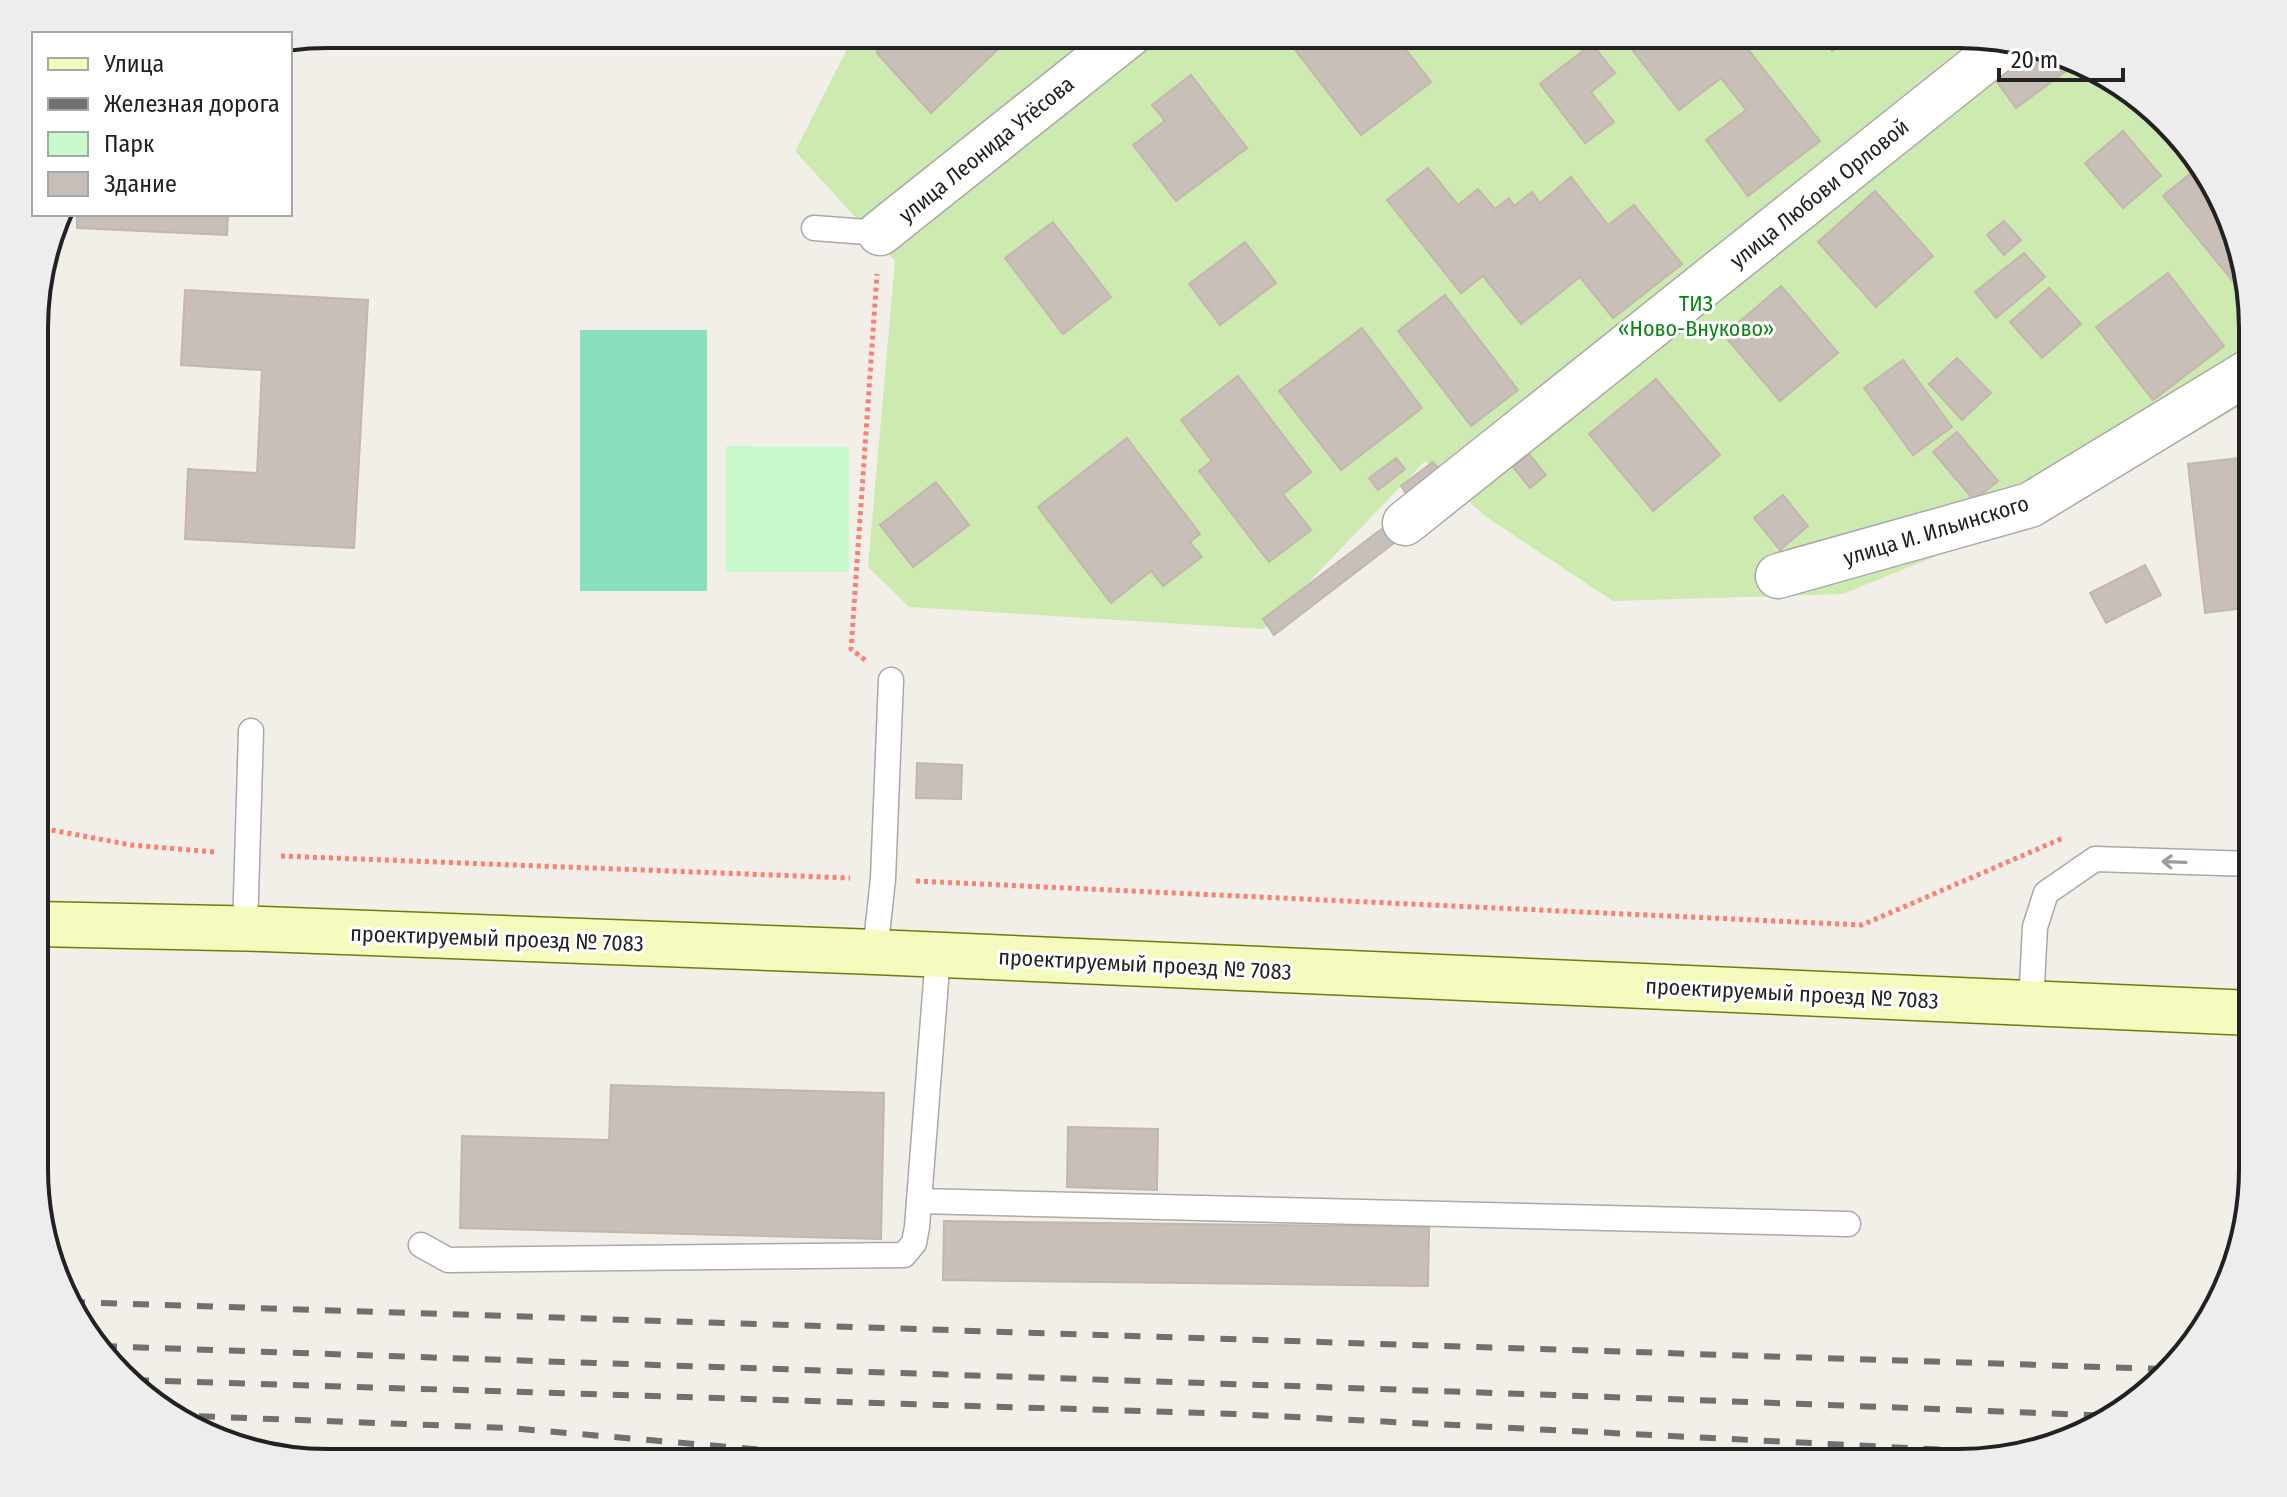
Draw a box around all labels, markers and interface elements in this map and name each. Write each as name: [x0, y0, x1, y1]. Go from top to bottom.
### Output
legend: [32, 32, 292, 216]
scale bar: [1999, 32, 2123, 82]
text: 20 m: [2011, 46, 2058, 74]
text: Улица: [103, 50, 164, 78]
street label: улица Леонида Утёсова: [893, 70, 1079, 228]
text: Железная дорога: [104, 90, 280, 118]
street label: улица Любови Орловой: [1724, 113, 1914, 274]
text: Парк: [104, 130, 155, 158]
text: Здание: [104, 170, 177, 198]
park label: ТИЗ «Ново-Внуково»: [1618, 290, 1774, 342]
street label: улица И. Ильинского: [1840, 489, 2032, 572]
one-way arrow: [2161, 854, 2188, 869]
street label: проектируемый проезд № 7083: [350, 920, 644, 957]
street label: проектируемый проезд № 7083: [998, 943, 1292, 986]
street label: проектируемый проезд № 7083: [1645, 972, 1939, 1015]

